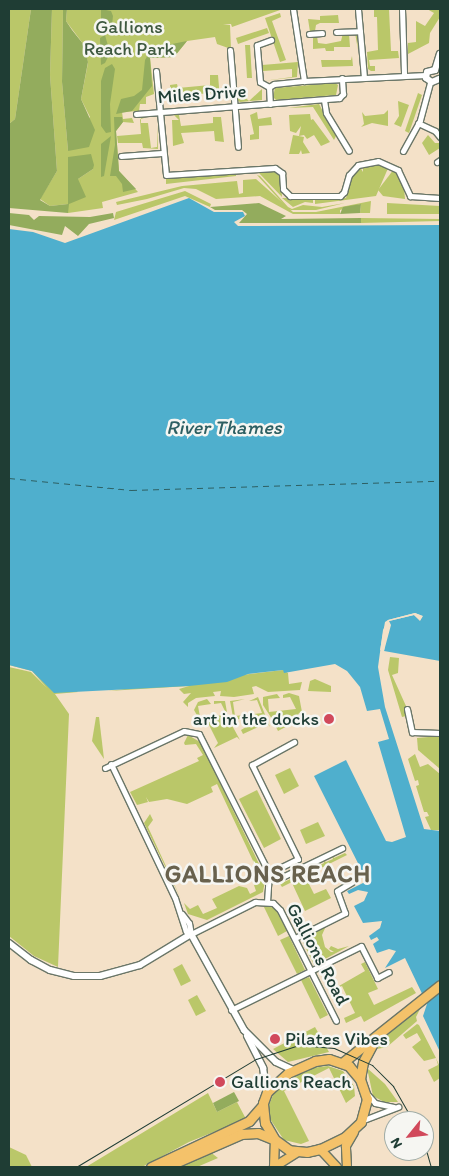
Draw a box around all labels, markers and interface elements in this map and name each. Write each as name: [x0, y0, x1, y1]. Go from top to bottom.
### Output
park label: Gallions Reach Park: [84, 16, 174, 60]
street label: Miles Drive: [156, 79, 248, 109]
water label: River Thames: [167, 415, 281, 439]
place label: art in the docks: [193, 708, 319, 730]
marker: art in the docks: [323, 713, 335, 725]
district label: GALLIONS REACH: [164, 860, 372, 888]
street label: Gallions Road: [281, 899, 355, 1009]
place label: Pilates Vibes: [285, 1028, 388, 1050]
marker: Pilates Vibes: [269, 1033, 281, 1045]
place label: Gallions Reach: [231, 1071, 351, 1093]
marker: Gallions Reach: [213, 1075, 227, 1089]
north arrow: [384, 1111, 434, 1161]
text: N: [387, 1135, 406, 1151]

